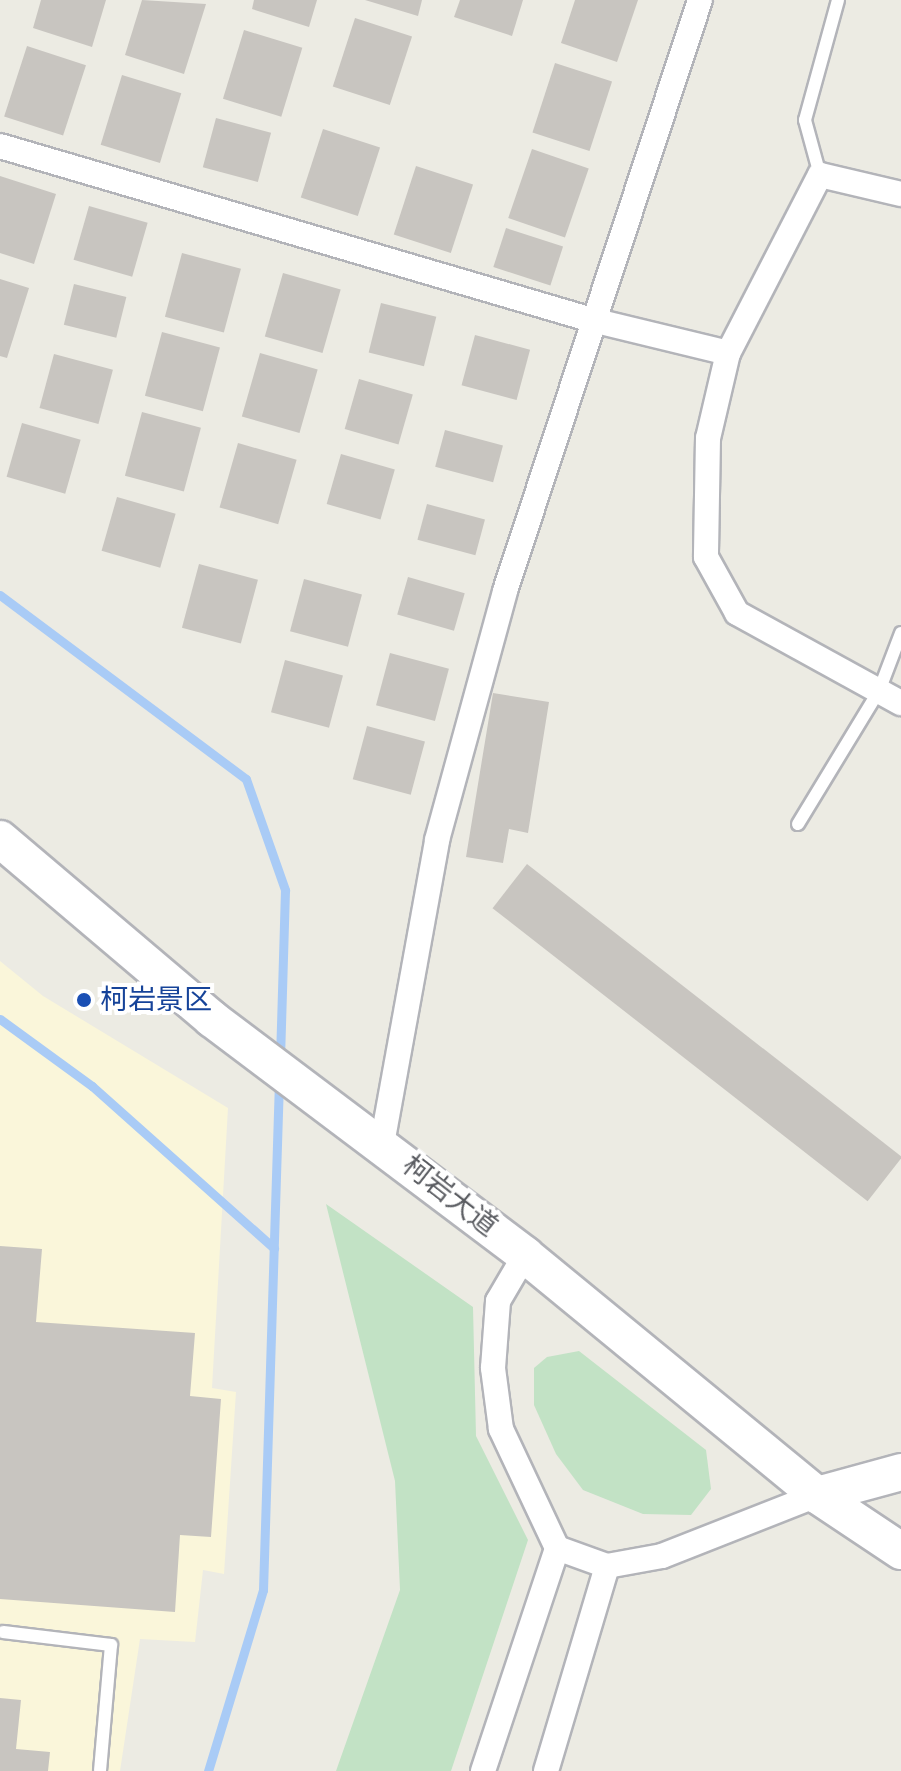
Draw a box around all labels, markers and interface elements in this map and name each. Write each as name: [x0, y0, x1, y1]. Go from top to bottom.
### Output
place label: 柯岩景区: [100, 983, 212, 1017]
marker: 柯岩景区: [75, 991, 93, 1009]
street label: 柯岩大道: [396, 1148, 504, 1244]

